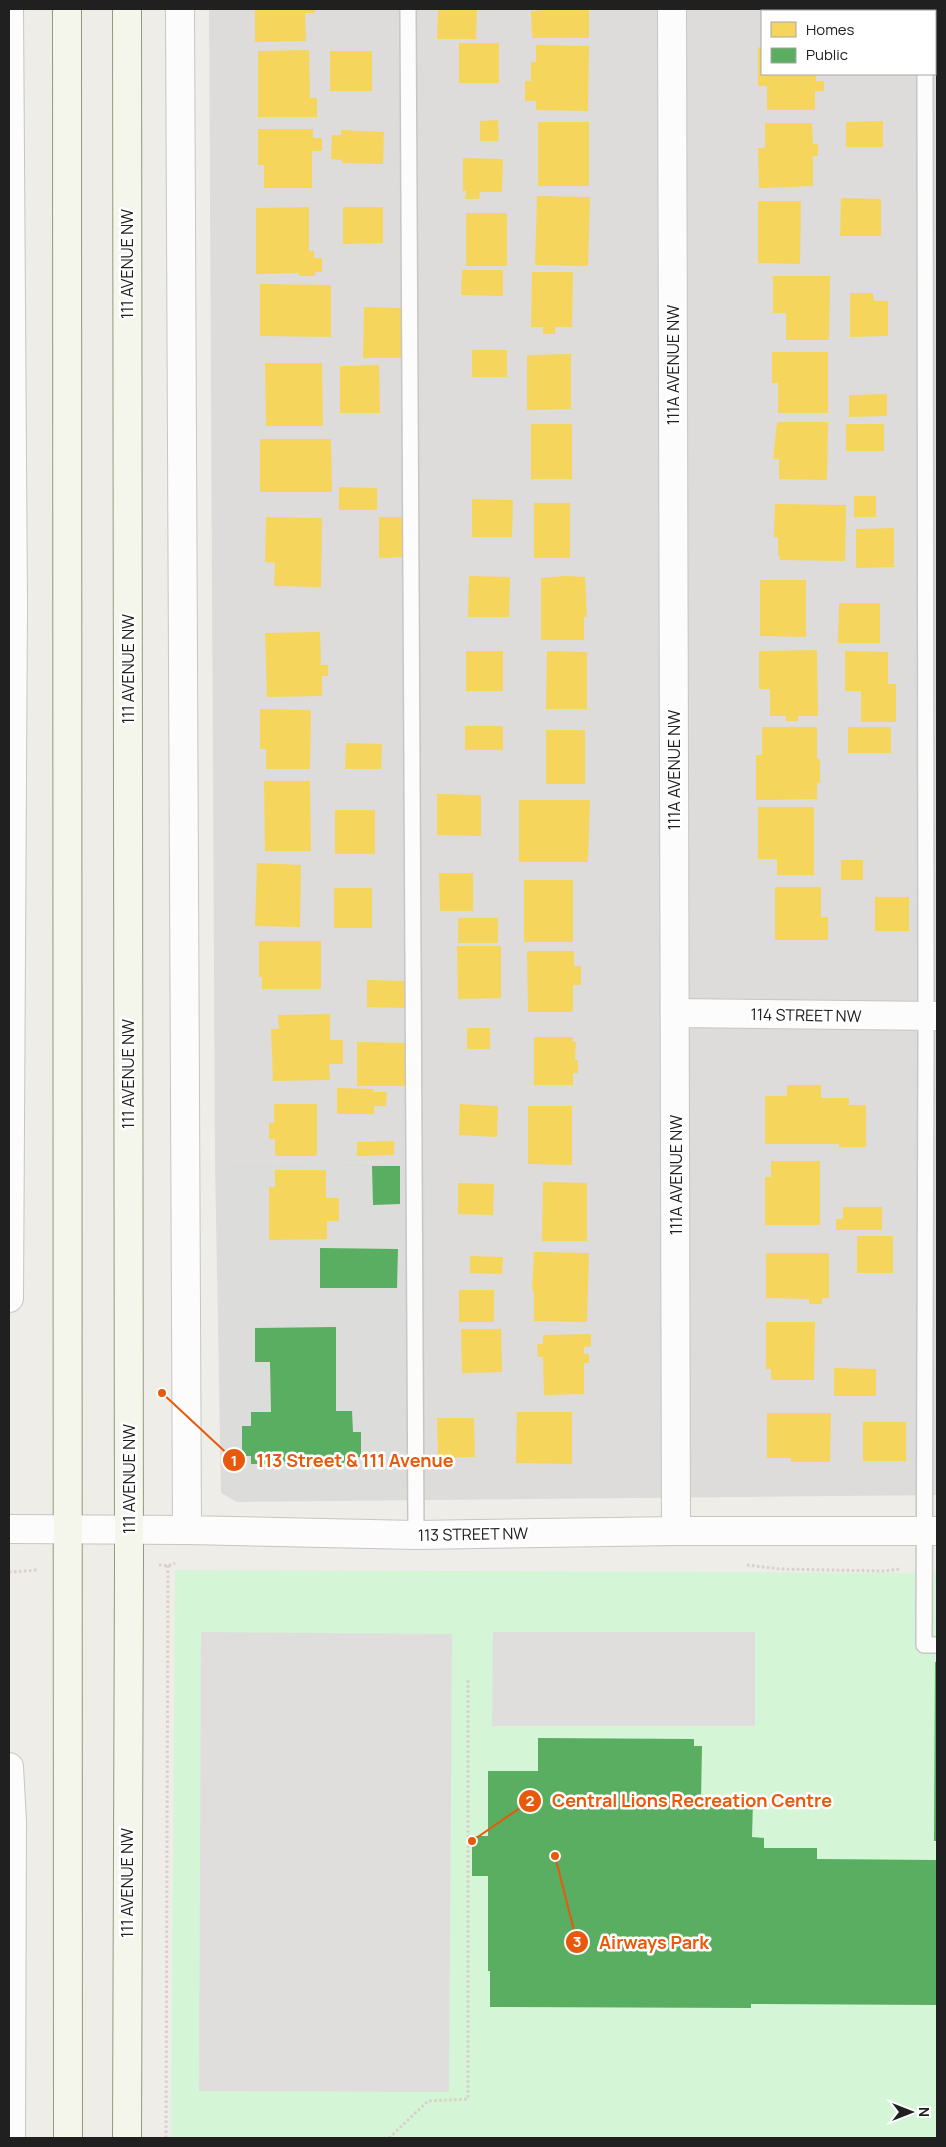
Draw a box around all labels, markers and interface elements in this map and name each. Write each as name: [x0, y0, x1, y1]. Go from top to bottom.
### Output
legend: [761, 10, 936, 75]
text: Homes: [806, 19, 855, 40]
text: Public: [806, 44, 848, 65]
street label: 111 AVENUE NW: [116, 209, 138, 319]
street label: 111A AVENUE NW: [662, 305, 684, 425]
street label: 111 AVENUE NW: [117, 614, 139, 724]
street label: 111A AVENUE NW: [663, 710, 685, 830]
street label: 114 STREET NW: [750, 1003, 862, 1027]
street label: 111 AVENUE NW: [117, 1019, 139, 1129]
street label: 111A AVENUE NW: [665, 1115, 687, 1235]
street label: 111 AVENUE NW: [118, 1424, 140, 1534]
callout: 113 Street & 111 Avenue: [221, 1444, 464, 1477]
text: 113 Street & 111 Avenue: [256, 1448, 454, 1472]
text: 1: [231, 1450, 237, 1471]
street label: 113 STREET NW: [418, 1522, 528, 1546]
callout: Central Lions Recreation Centre: [517, 1784, 842, 1817]
text: Central Lions Recreation Centre: [552, 1788, 832, 1812]
text: 2: [526, 1790, 535, 1811]
street label: 111 AVENUE NW: [116, 1828, 138, 1938]
callout: Airways Park: [564, 1926, 719, 1959]
text: Airways Park: [599, 1930, 710, 1954]
text: 3: [573, 1931, 581, 1952]
north arrow: [886, 2087, 936, 2137]
text: N: [915, 2107, 934, 2117]

